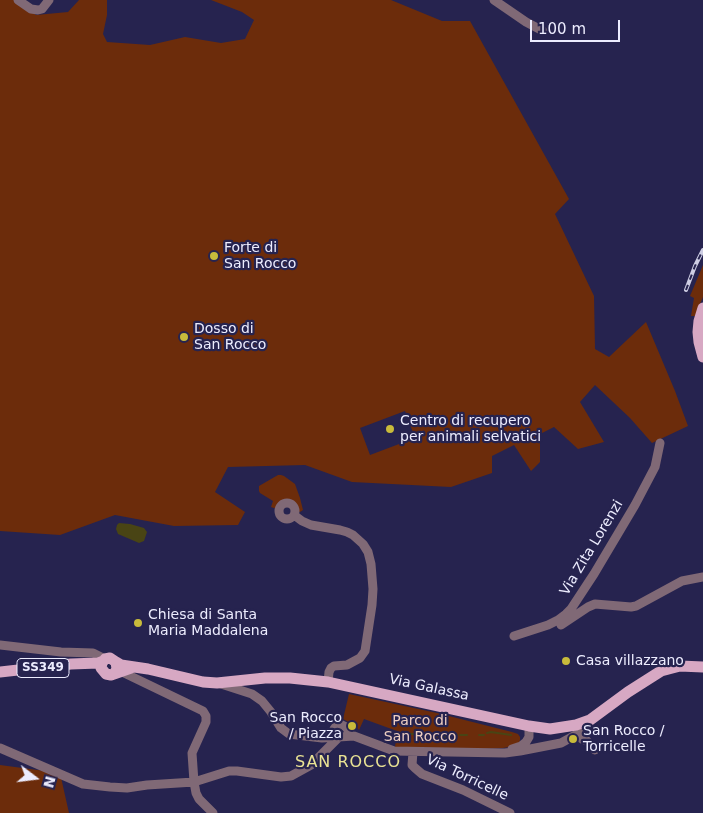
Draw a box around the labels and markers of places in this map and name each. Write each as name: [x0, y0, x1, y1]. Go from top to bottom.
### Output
place label: Forte di San Rocco: [224, 240, 296, 272]
marker: Forte di San Rocco: [208, 250, 220, 262]
place label: Dosso di San Rocco: [194, 321, 266, 354]
marker: Dosso di San Rocco: [178, 331, 190, 343]
place label: Centro di recupero per animali selvatici: [400, 413, 541, 446]
marker: Centro di recupero per animali selvatici: [384, 423, 396, 435]
place label: Chiesa di Santa Maria Maddalena: [148, 607, 268, 640]
marker: Chiesa di Santa Maria Maddalena: [132, 617, 144, 629]
place label: Casa villazzano: [576, 653, 684, 669]
marker: Casa villazzano: [560, 655, 572, 667]
place label: San Rocco / Piazza: [270, 710, 342, 742]
marker: San Rocco / Piazza: [346, 720, 358, 732]
place label: San Rocco / Torricelle: [583, 723, 665, 756]
marker: San Rocco / Torricelle: [567, 733, 579, 745]

